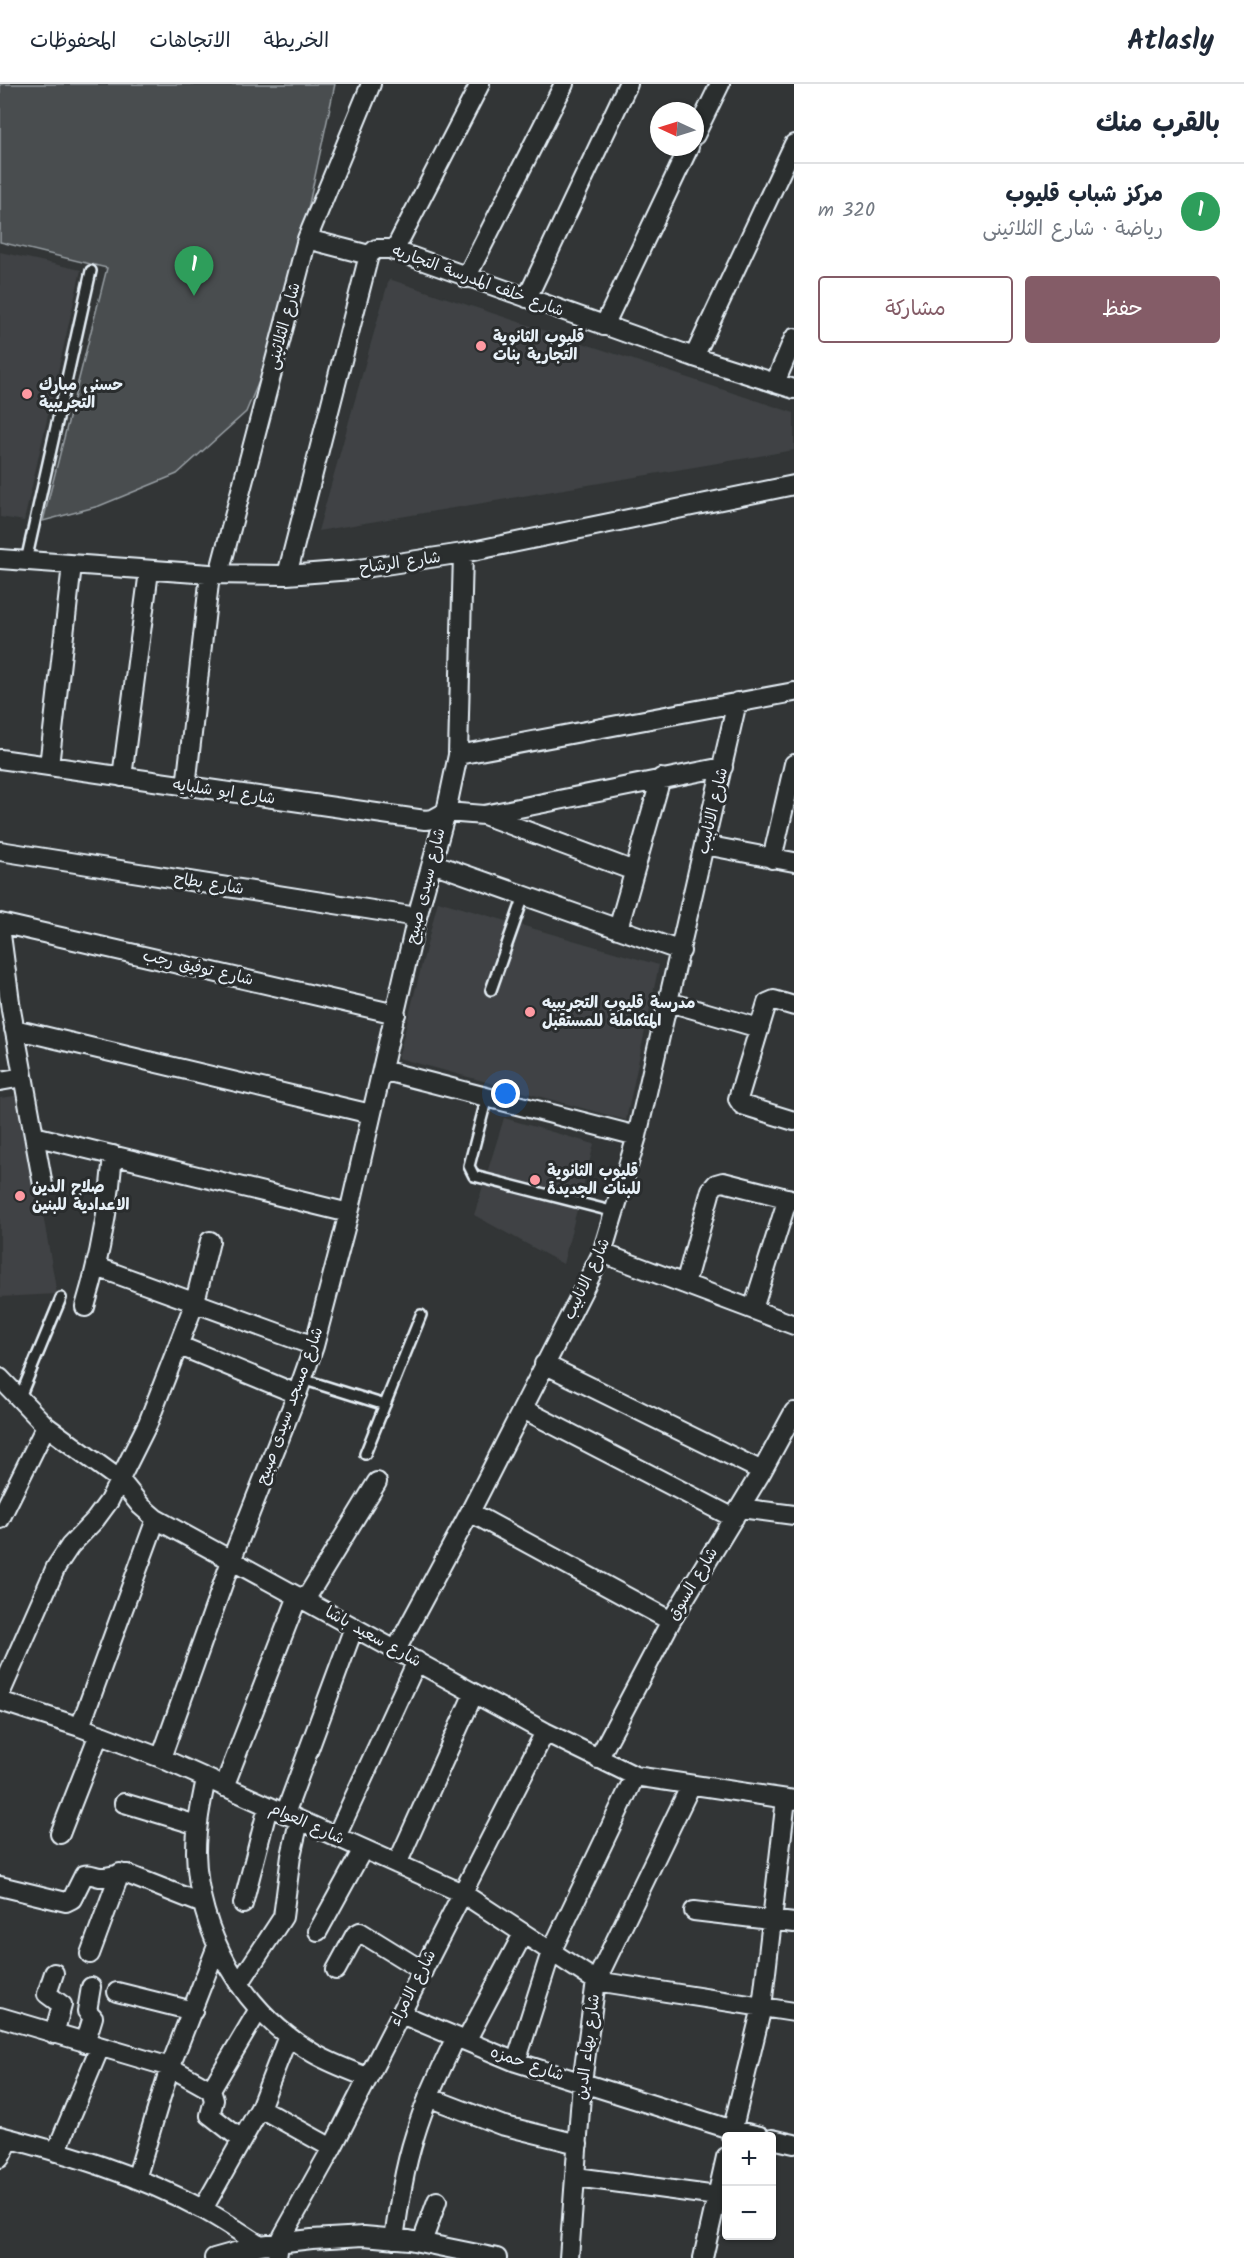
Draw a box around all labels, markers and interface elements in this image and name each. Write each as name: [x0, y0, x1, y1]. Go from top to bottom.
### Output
text: Atlasly: [1127, 19, 1214, 64]
text: المحفوظات: [30, 25, 116, 58]
text: الاتجاهات: [149, 25, 231, 58]
text: الخريطة: [264, 25, 329, 58]
north arrow: [650, 102, 704, 156]
text: بالقرب منك: [1096, 103, 1220, 145]
text: مركز شباب قليوب: [1005, 178, 1163, 213]
text: 320 m: [818, 195, 875, 227]
text: 1: [1197, 195, 1204, 227]
text: رياضة · شارع الثلاثينى: [982, 214, 1163, 246]
street label: شارع خلف المدرسة التجاريه: [389, 238, 567, 324]
pin: 1: [174, 246, 214, 296]
button: مشاركة: [818, 276, 1013, 343]
button: حفظ: [1025, 276, 1220, 343]
street label: شارع الثلاثينى: [260, 280, 308, 372]
place label: قليوب الثانوية التجارية بنات: [493, 325, 584, 368]
marker: قليوب الثانوية التجارية بنات: [474, 339, 488, 353]
place label: حسني مبارك التجريبية: [39, 373, 123, 416]
marker: حسني مبارك التجريبية: [20, 387, 34, 401]
street label: شارع الرشاح: [358, 545, 442, 581]
street label: شارع الانابيب: [691, 765, 735, 857]
street label: شارع ابو شلبايه: [171, 772, 277, 812]
street label: شارع سيدى صبيح: [400, 825, 452, 947]
street label: شارع بطاح: [172, 866, 246, 902]
street label: شارع توفيق رجب: [140, 943, 256, 993]
place label: مدرسة قليوب التجريبيه المتكاملة للمستقبل: [542, 991, 696, 1034]
marker: مدرسة قليوب التجريبيه المتكاملة للمستقبل: [523, 1005, 537, 1019]
your location: [491, 1079, 520, 1108]
place label: قليوب الثانوية للبنات الجديدة: [547, 1159, 641, 1202]
marker: قليوب الثانوية للبنات الجديدة: [528, 1173, 542, 1187]
place label: صلاح الدين الاعدادية للبنين: [32, 1175, 129, 1218]
marker: صلاح الدين الاعدادية للبنين: [13, 1189, 27, 1203]
street label: شارع الانابيب: [557, 1234, 617, 1324]
street label: شارع مسجد سيدى صبيح: [250, 1324, 330, 1488]
street label: شارع السوق: [661, 1543, 725, 1625]
street label: شارع سعيد باشا: [320, 1600, 426, 1674]
street label: شارع العوام: [265, 1796, 349, 1852]
street label: شارع الامراء: [383, 1945, 443, 2031]
street label: شارع بهاء الدين: [569, 1993, 607, 2101]
street label: شارع حمزه: [487, 2040, 567, 2088]
map controls: [722, 2132, 776, 2240]
button: +: [722, 2132, 776, 2186]
button: −: [722, 2186, 776, 2240]

